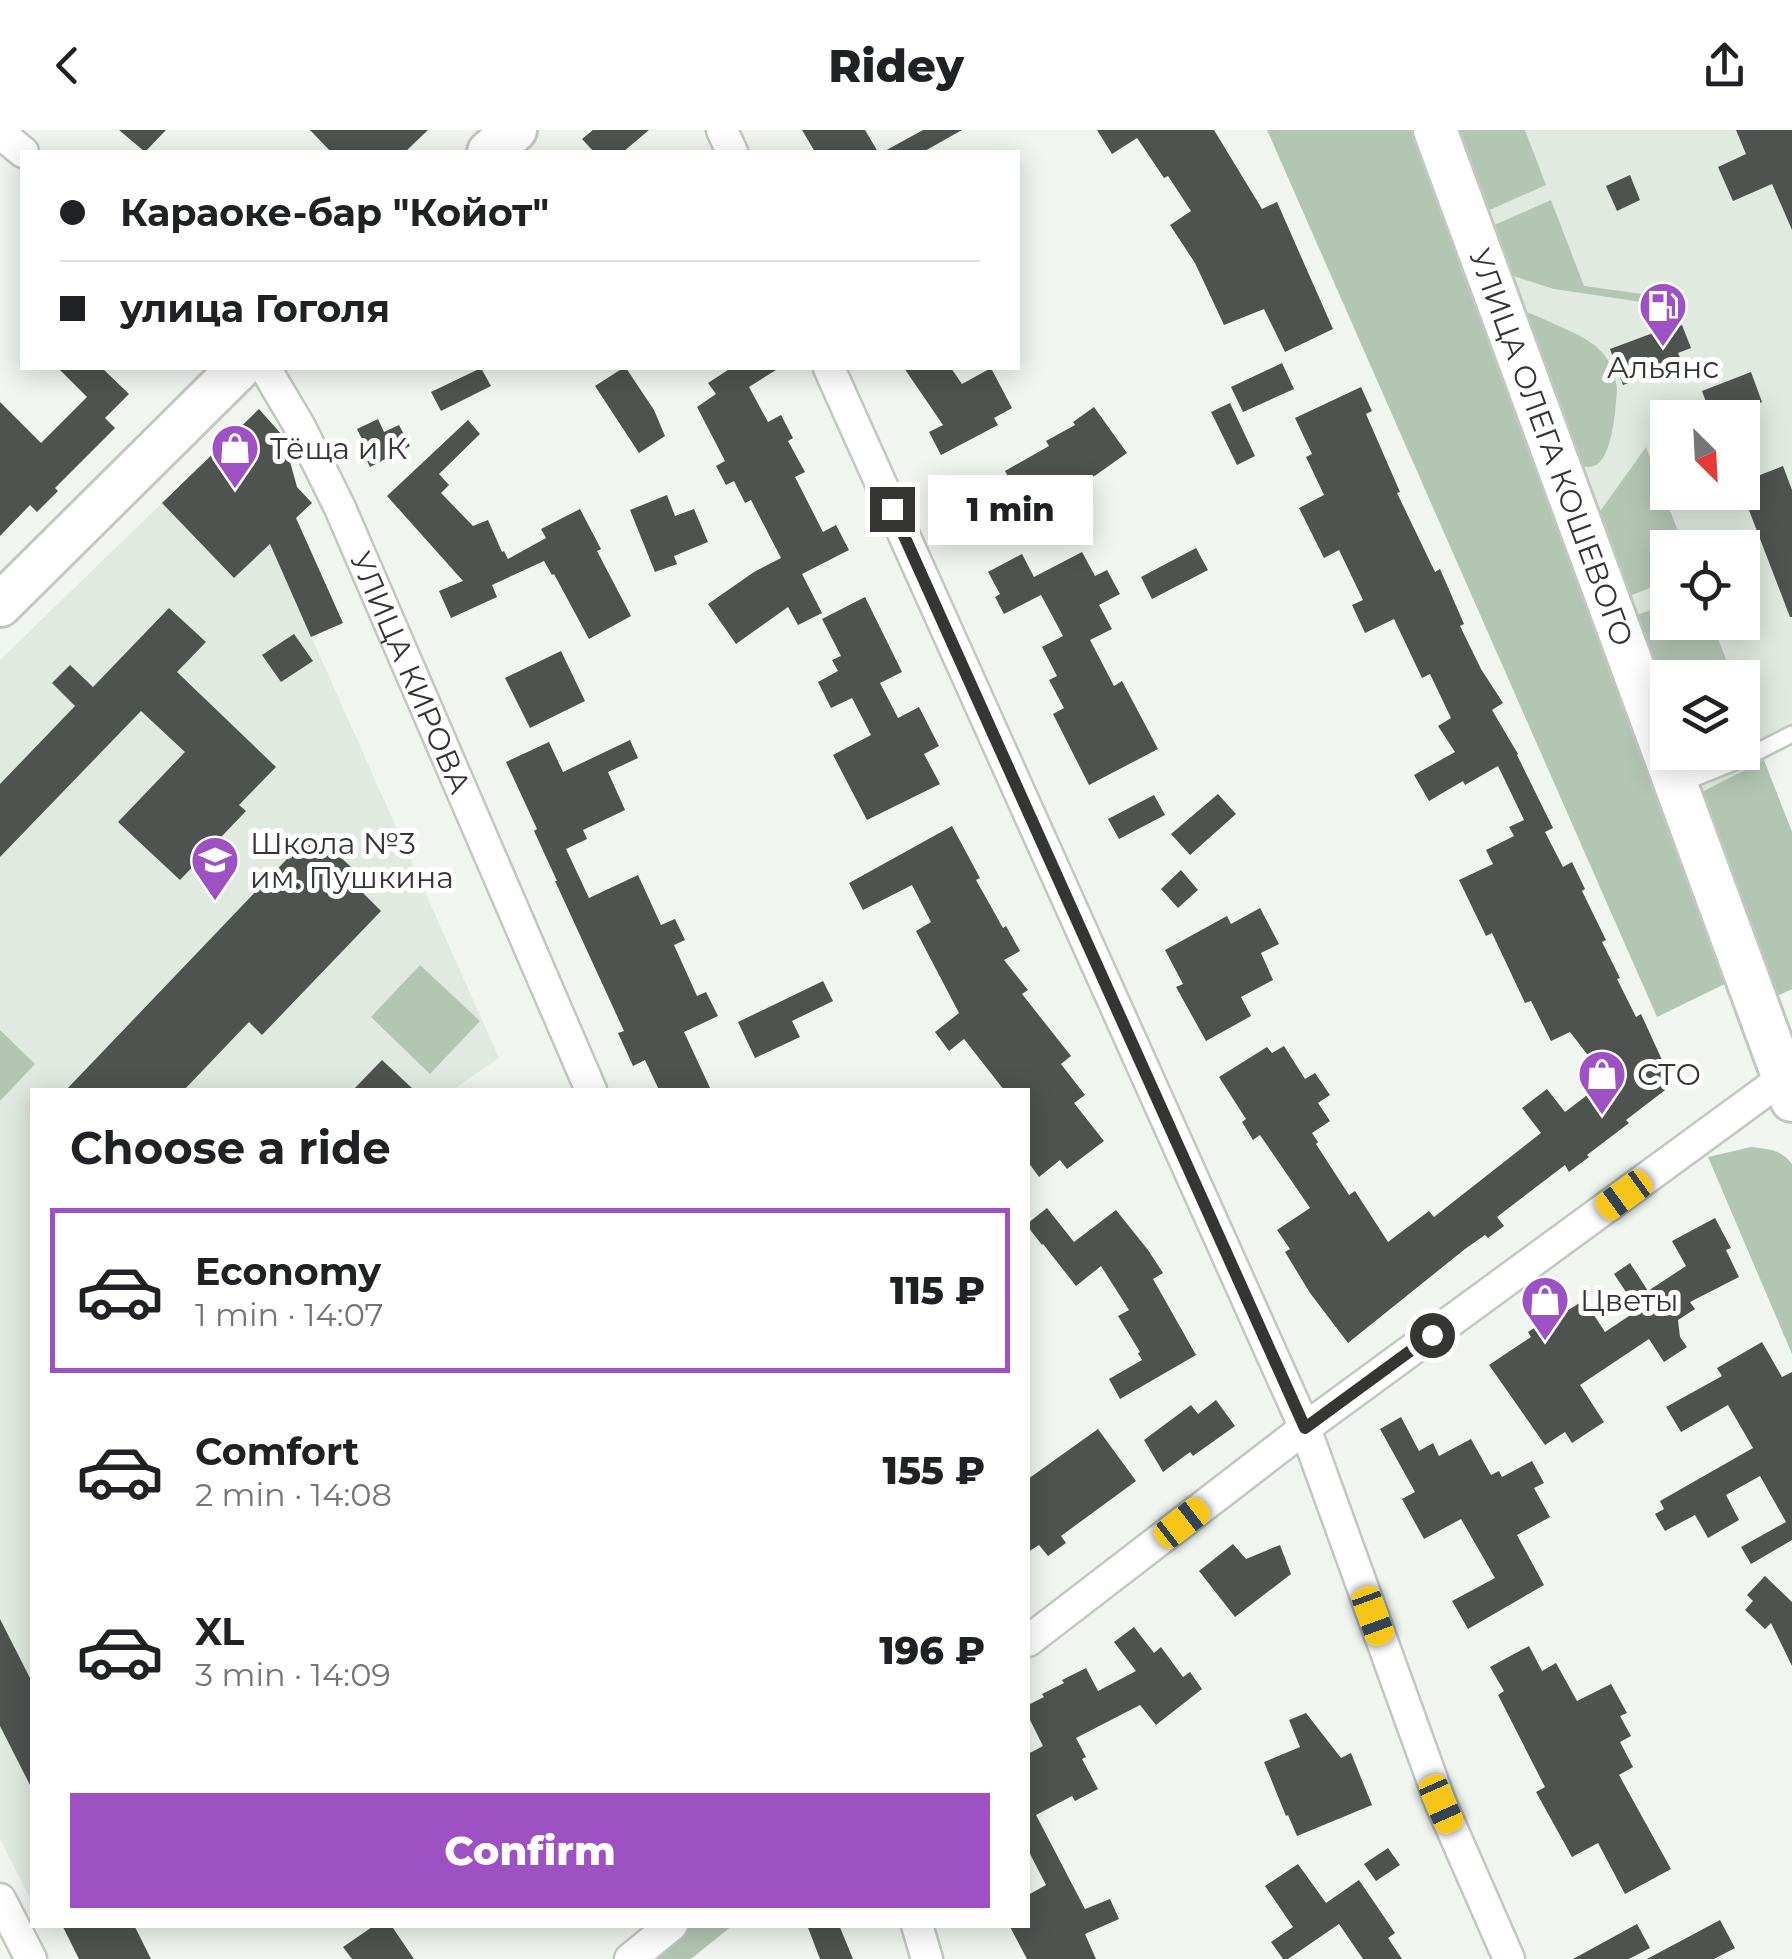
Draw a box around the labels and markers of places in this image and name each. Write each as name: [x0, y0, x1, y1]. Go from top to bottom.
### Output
fuel station icon: Альянс: [1637, 280, 1689, 348]
place label: Альянс: [1607, 349, 1719, 386]
shop icon: Тёща и К: [209, 422, 261, 490]
place label: Тёща и К: [270, 430, 407, 467]
place label: Школа №3 им. Пушкина: [250, 825, 454, 896]
school or university icon: Школа №3 им. Пушкина: [189, 834, 241, 902]
shop icon: СТО: [1576, 1048, 1628, 1116]
place label: СТО: [1637, 1056, 1701, 1093]
shop icon: Цветы: [1519, 1274, 1571, 1342]
place label: Цветы: [1580, 1282, 1679, 1319]

